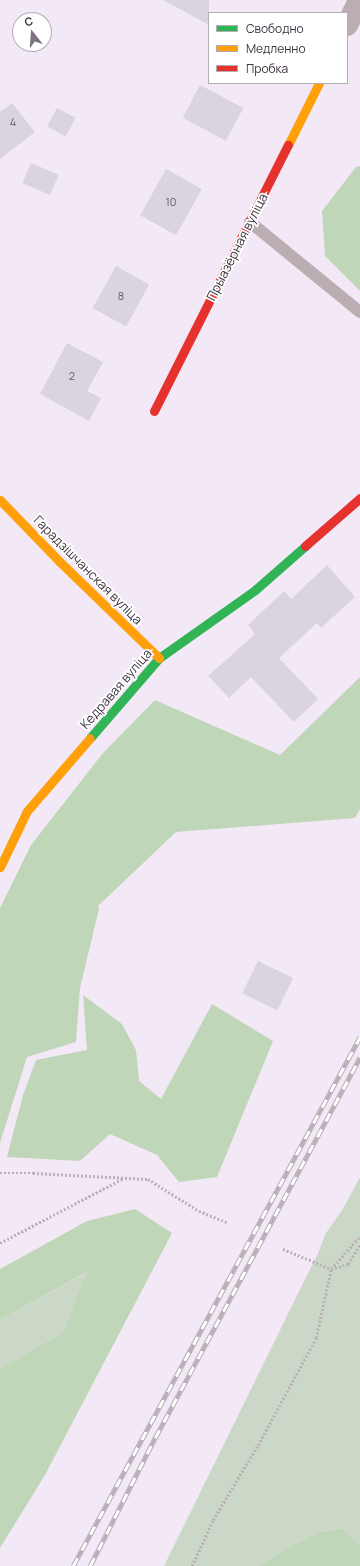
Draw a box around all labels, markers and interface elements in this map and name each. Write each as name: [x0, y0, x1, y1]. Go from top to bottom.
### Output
north arrow: [12, 12, 52, 52]
legend: [208, 12, 348, 84]
text: С: [23, 13, 35, 29]
text: Свободно: [246, 20, 304, 37]
text: Медленно: [246, 40, 306, 57]
text: Пробка: [246, 60, 288, 77]
house number: 4: [10, 115, 16, 129]
street label: Прыазёрная вуліца: [203, 191, 271, 303]
house number: 10: [166, 195, 176, 209]
house number: 8: [118, 289, 124, 303]
house number: 2: [69, 369, 75, 383]
street label: Гарадзішчанская вуліца: [30, 512, 146, 628]
street label: Кедравая вуліца: [77, 646, 155, 732]

